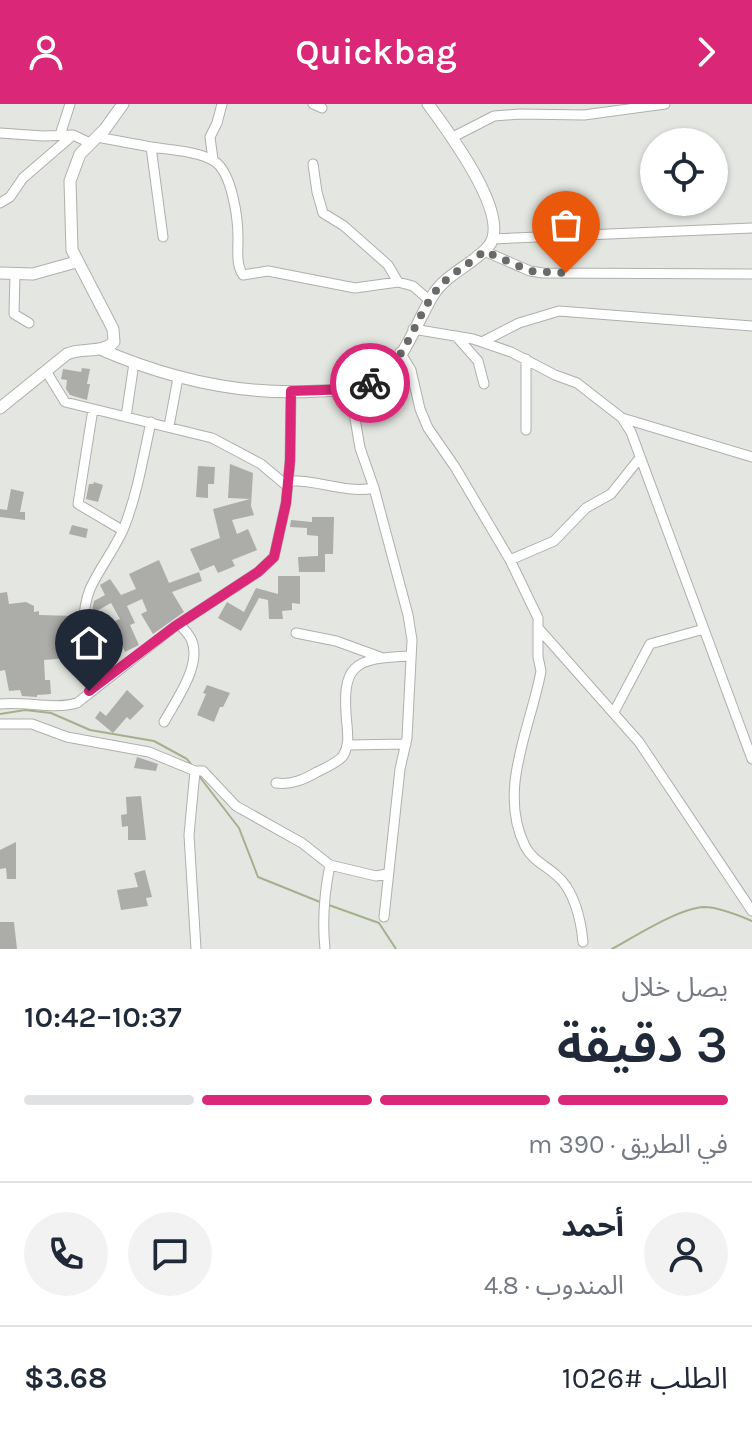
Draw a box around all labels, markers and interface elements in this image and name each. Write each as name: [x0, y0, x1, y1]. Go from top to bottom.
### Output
icon: person: [24, 30, 68, 74]
icon: forward: [684, 30, 728, 74]
text: Quickbag: [295, 31, 457, 73]
map controls: [640, 128, 728, 216]
button: locate: [640, 128, 728, 216]
pin: [532, 191, 600, 273]
icon: bag: [544, 203, 588, 247]
courier: [330, 343, 410, 423]
icon: bike: [348, 361, 392, 405]
pin: [55, 609, 123, 691]
icon: home: [67, 621, 111, 665]
text: يصل خلال: [621, 972, 728, 1003]
text: 10:37–10:42: [24, 999, 182, 1035]
text: 3 دقيقة: [557, 1014, 728, 1075]
text: في الطريق · 390 m: [528, 1129, 728, 1160]
text: أحمد: [561, 1208, 624, 1244]
button: phone: [24, 1212, 108, 1296]
button: chat: [128, 1212, 212, 1296]
button: person: [644, 1212, 728, 1296]
text: المندوب · 4.8: [484, 1270, 624, 1301]
text: $3.68: [24, 1360, 107, 1396]
text: الطلب #1026: [562, 1360, 728, 1396]

